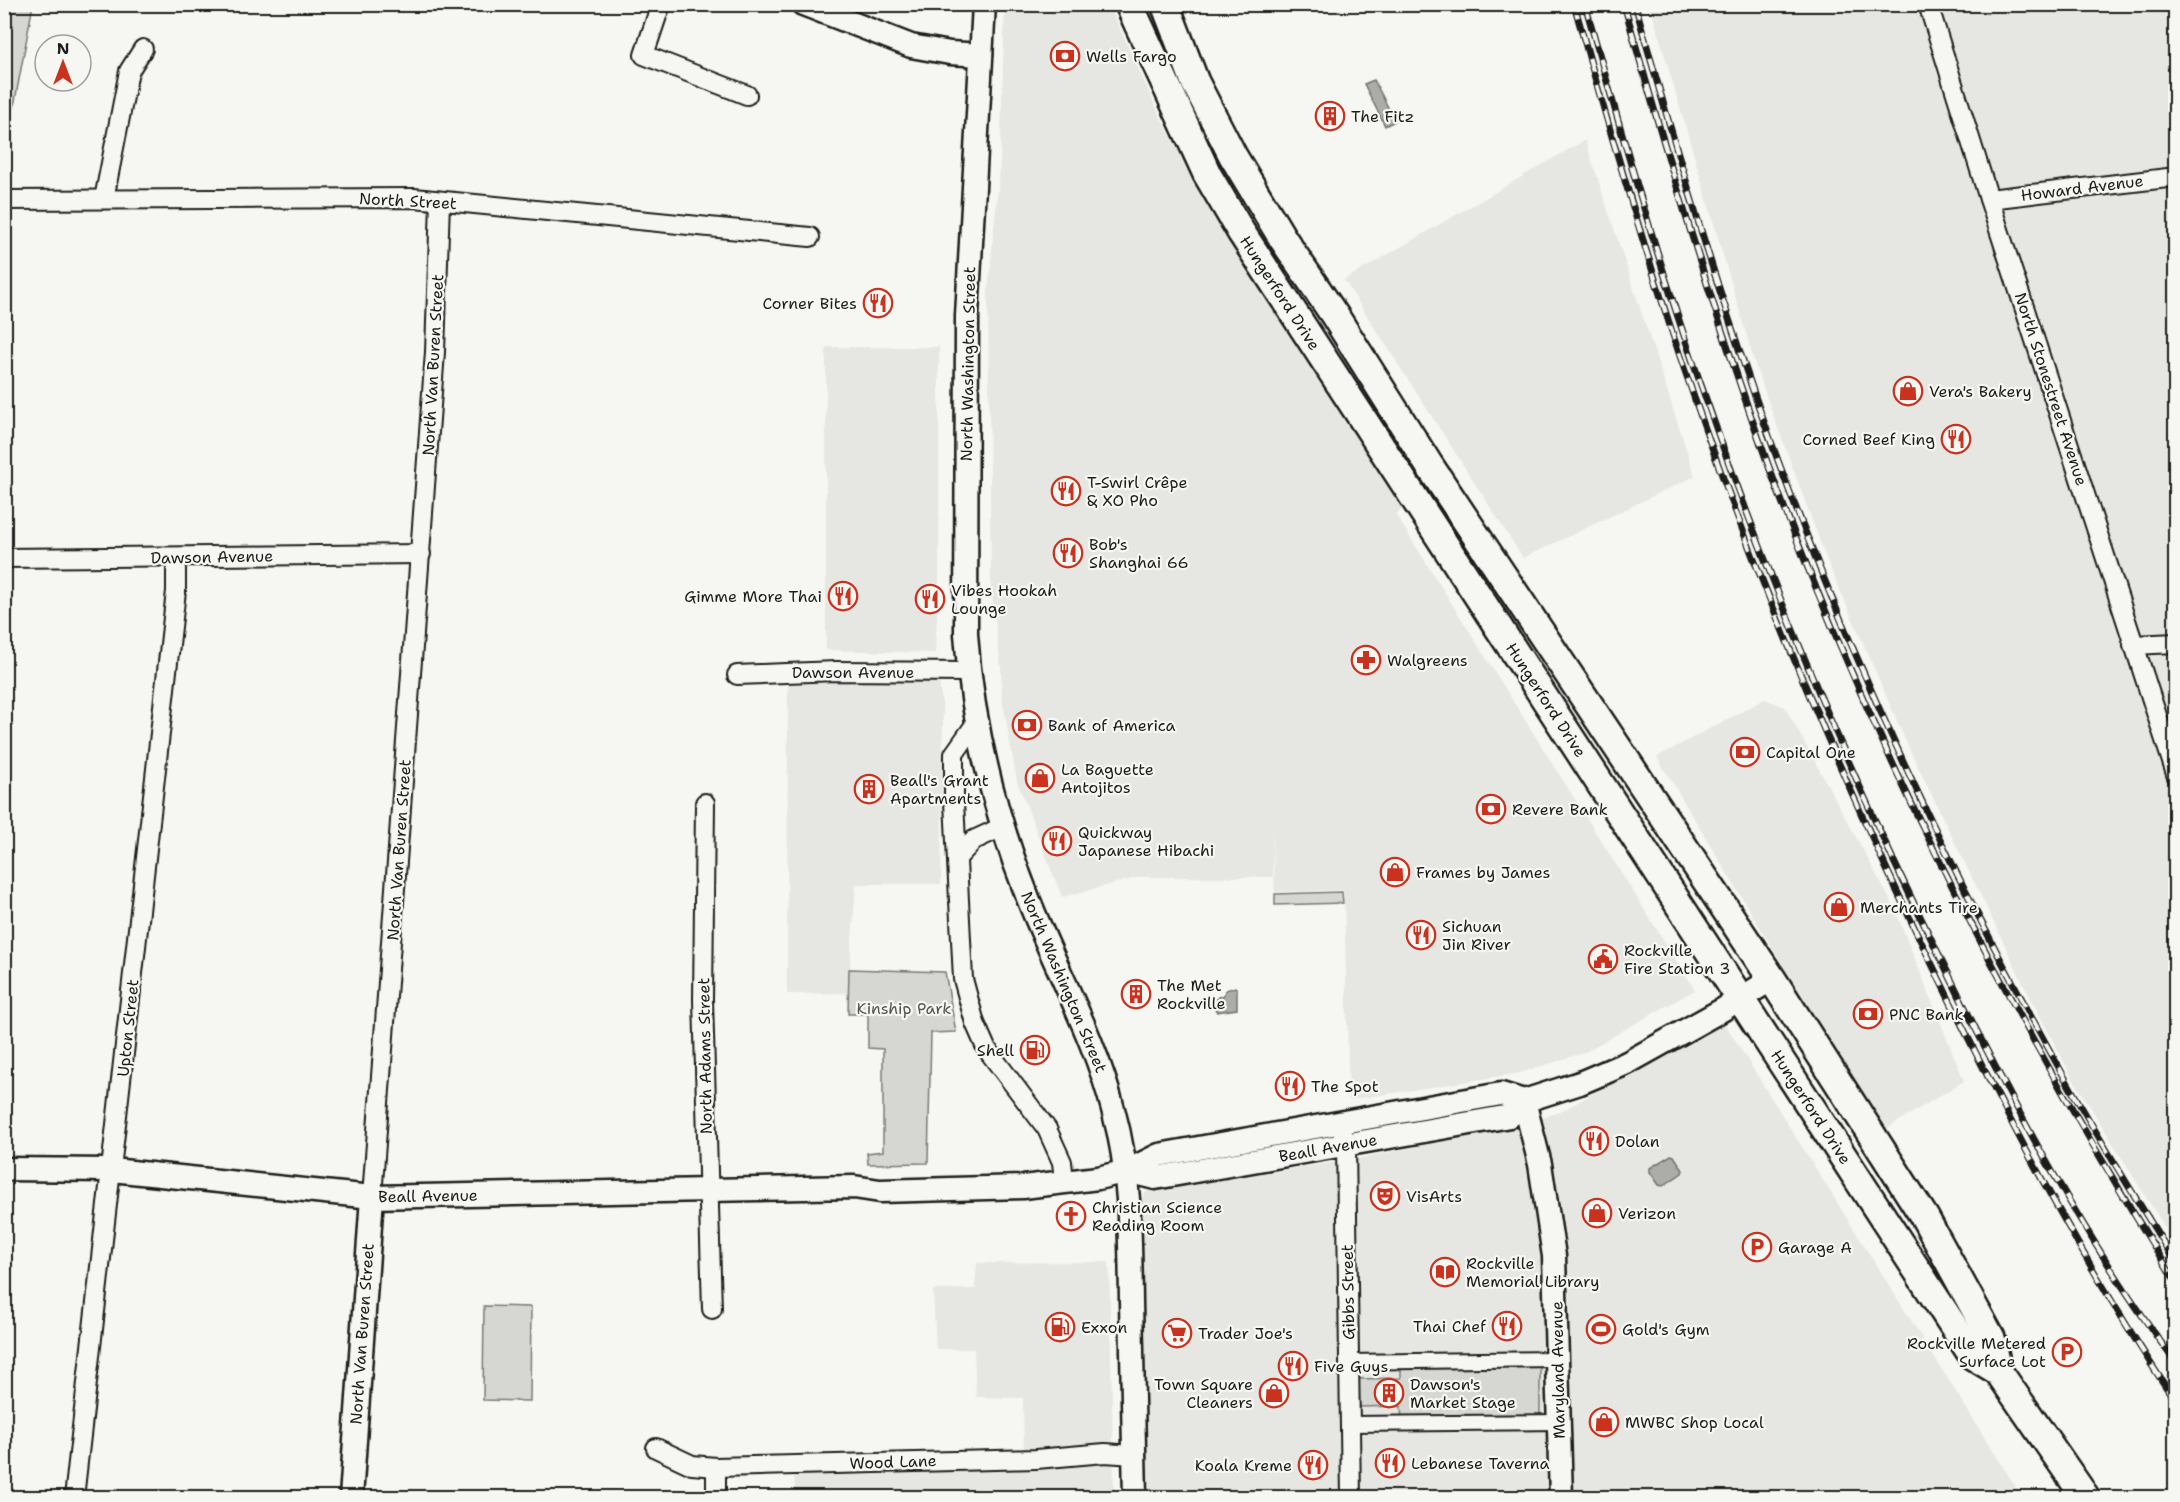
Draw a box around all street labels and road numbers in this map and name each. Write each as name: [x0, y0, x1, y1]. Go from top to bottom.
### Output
street label: Howard Avenue: [2020, 170, 2144, 206]
street label: North Street: [359, 188, 457, 214]
street label: Hungerford Drive: [1235, 232, 1325, 354]
street label: North Washington Street: [956, 266, 980, 462]
street label: North Van Buren Street: [418, 274, 448, 456]
street label: North Stonestreet Avenue: [2010, 290, 2092, 488]
street label: Dawson Avenue: [151, 545, 273, 569]
street label: Hungerford Drive: [1501, 639, 1591, 761]
street label: Dawson Avenue: [792, 662, 914, 683]
street label: North Van Buren Street: [382, 759, 416, 941]
street label: North Washington Street: [1016, 888, 1112, 1076]
street label: Upton Street: [112, 978, 144, 1078]
street label: North Adams Street: [693, 978, 717, 1134]
street label: Hungerford Drive: [1766, 1046, 1856, 1168]
street label: Beall Avenue: [1277, 1129, 1379, 1167]
street label: Beall Avenue: [378, 1185, 478, 1207]
street label: North Van Buren Street: [345, 1243, 379, 1425]
street label: Gibbs Street: [1337, 1244, 1359, 1340]
street label: Maryland Avenue: [1546, 1301, 1570, 1439]
street label: Wood Lane: [849, 1450, 937, 1474]

